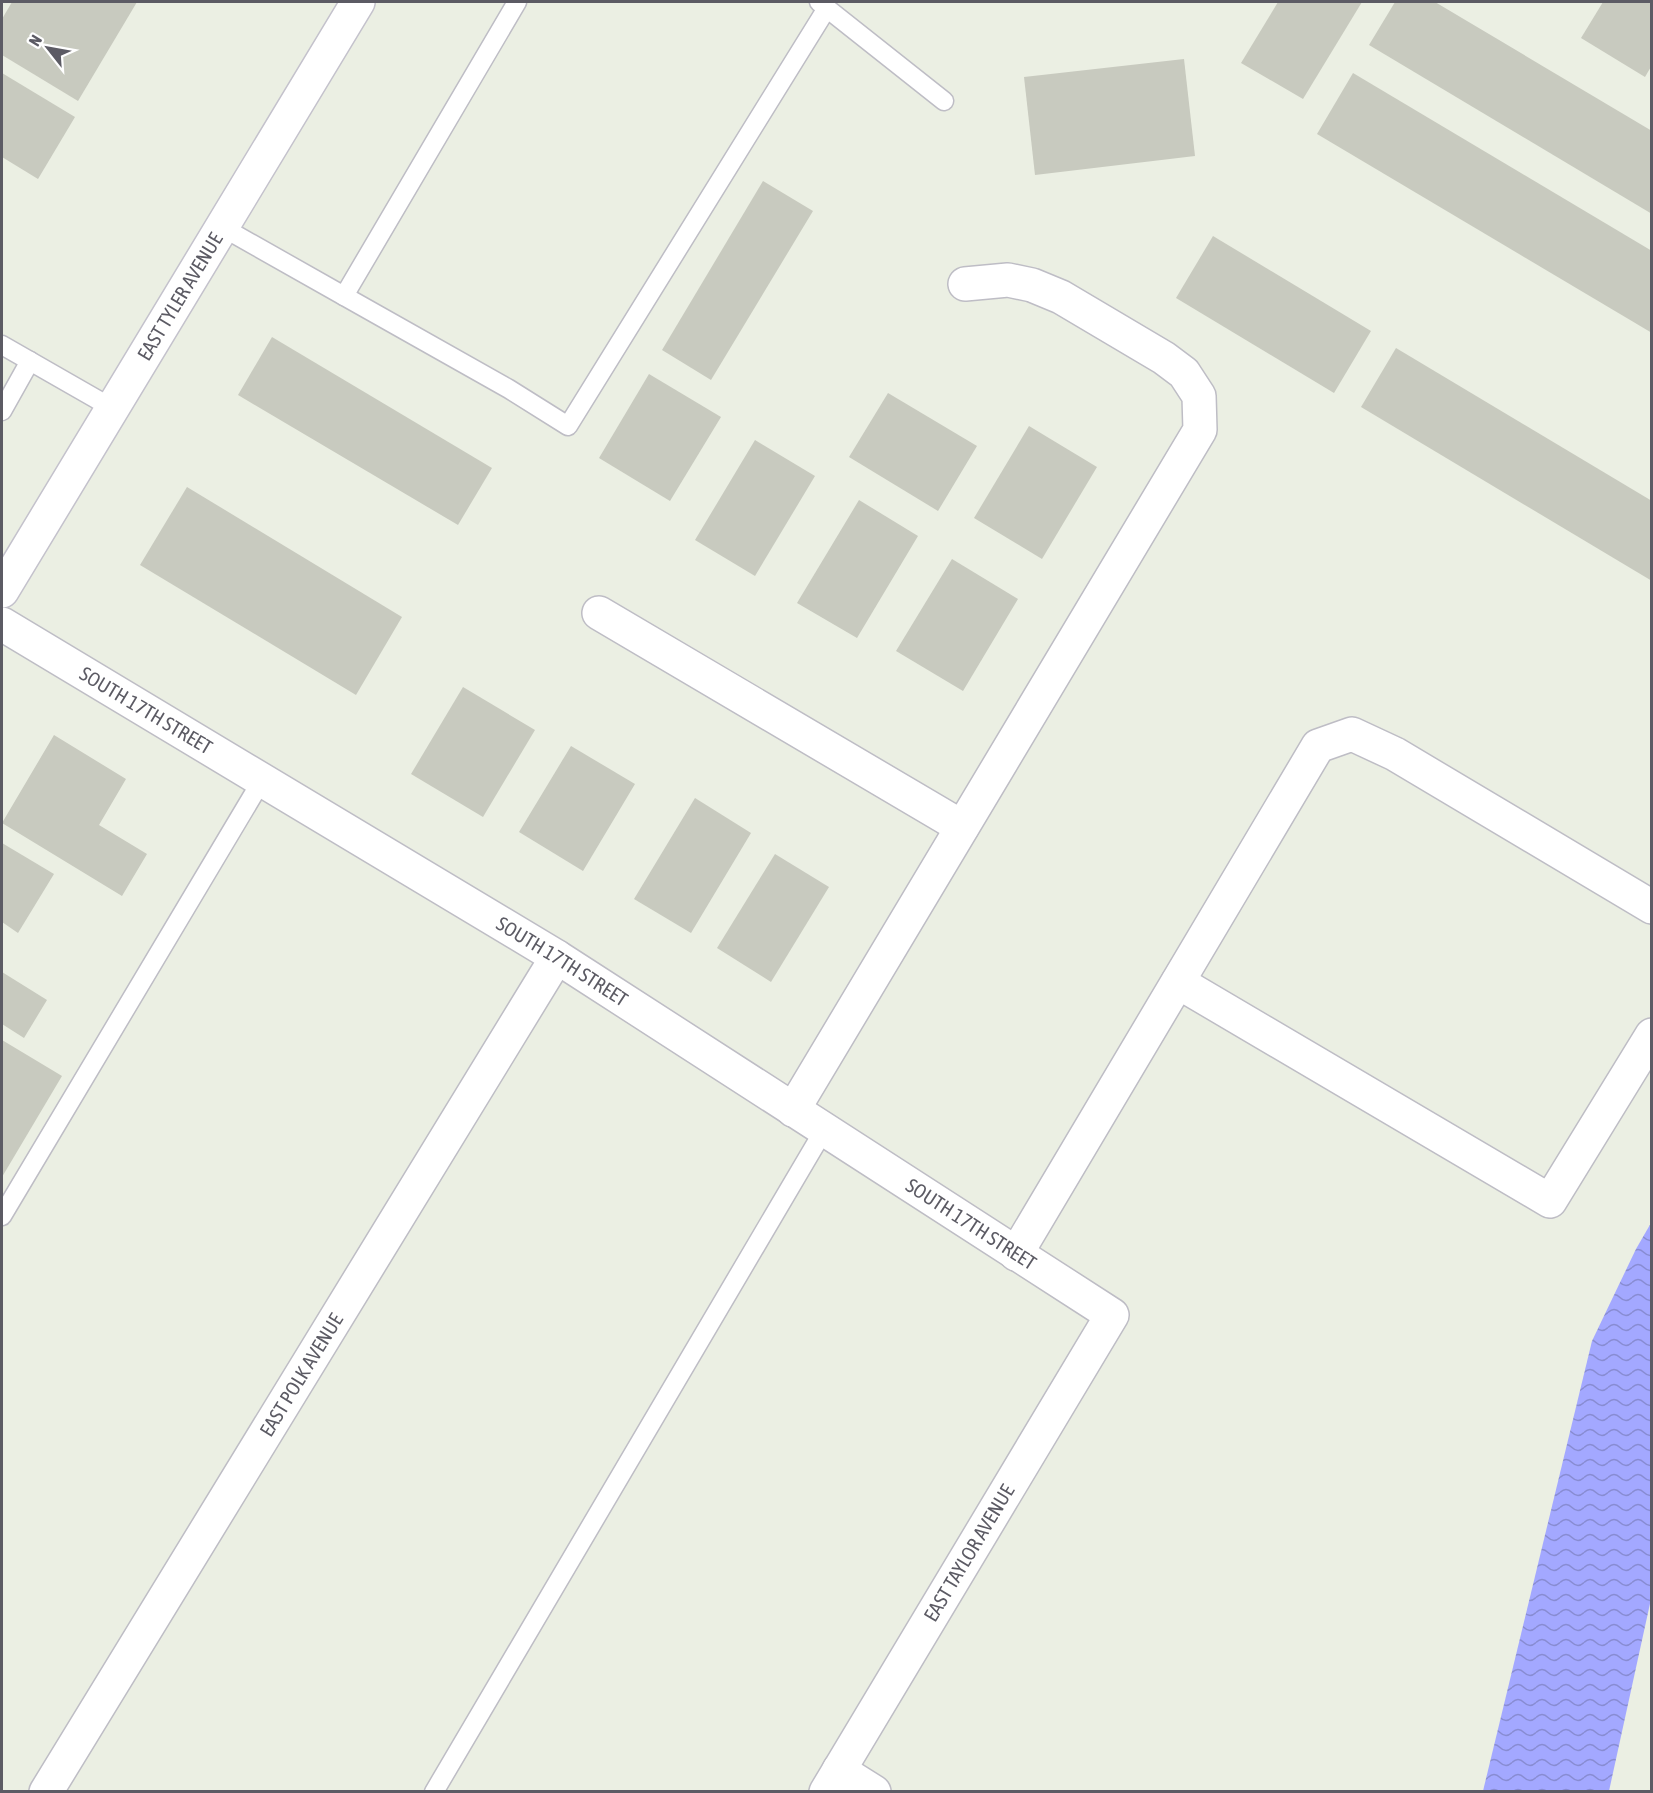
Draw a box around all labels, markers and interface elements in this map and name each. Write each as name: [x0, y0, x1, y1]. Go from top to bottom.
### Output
north arrow: [18, 18, 78, 78]
text: N: [25, 32, 45, 49]
street label: EAST TYLER AVENUE: [132, 228, 227, 364]
street label: SOUTH 17TH STREET: [76, 662, 217, 759]
street label: SOUTH 17TH STREET: [493, 912, 632, 1011]
street label: SOUTH 17TH STREET: [902, 1173, 1041, 1274]
street label: EAST POLK AVENUE: [254, 1309, 347, 1440]
street label: EAST TAYLOR AVENUE: [919, 1480, 1019, 1625]

